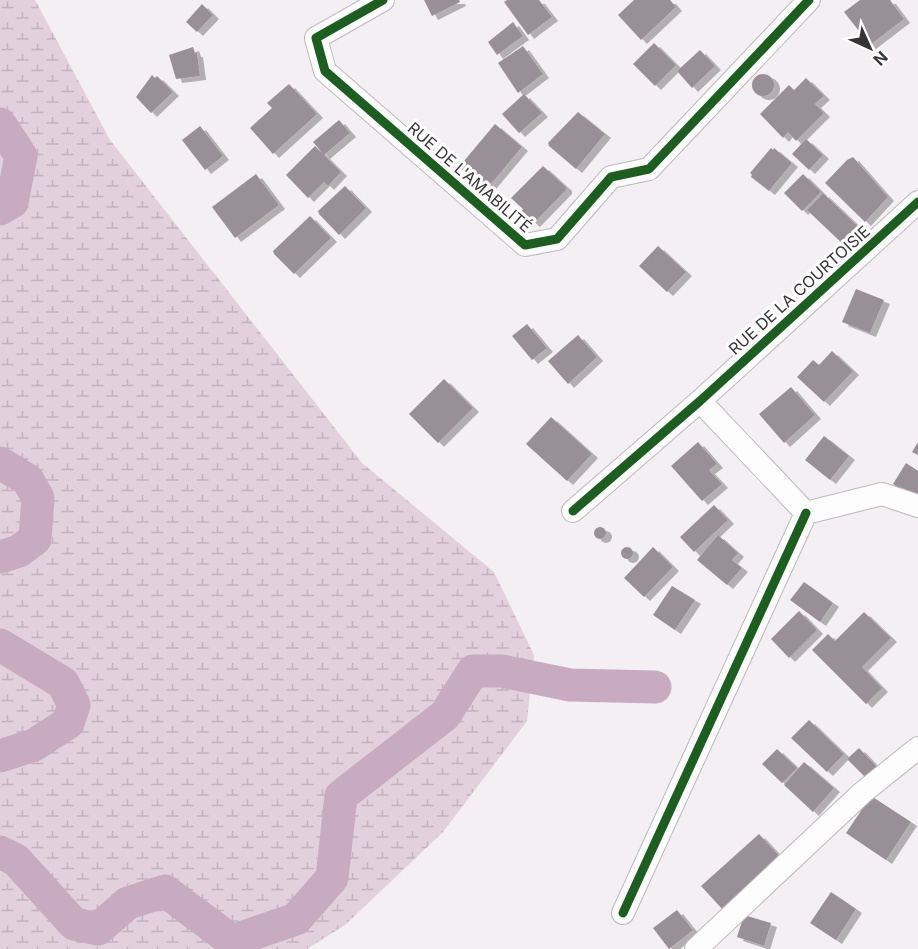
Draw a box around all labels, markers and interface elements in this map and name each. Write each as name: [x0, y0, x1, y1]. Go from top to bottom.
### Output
north arrow: [840, 18, 900, 78]
text: N: [869, 47, 892, 70]
street label: RUE DE L'AMABILITÉ: [404, 118, 536, 236]
street label: RUE DE LA COURTOISIE: [724, 221, 874, 359]

